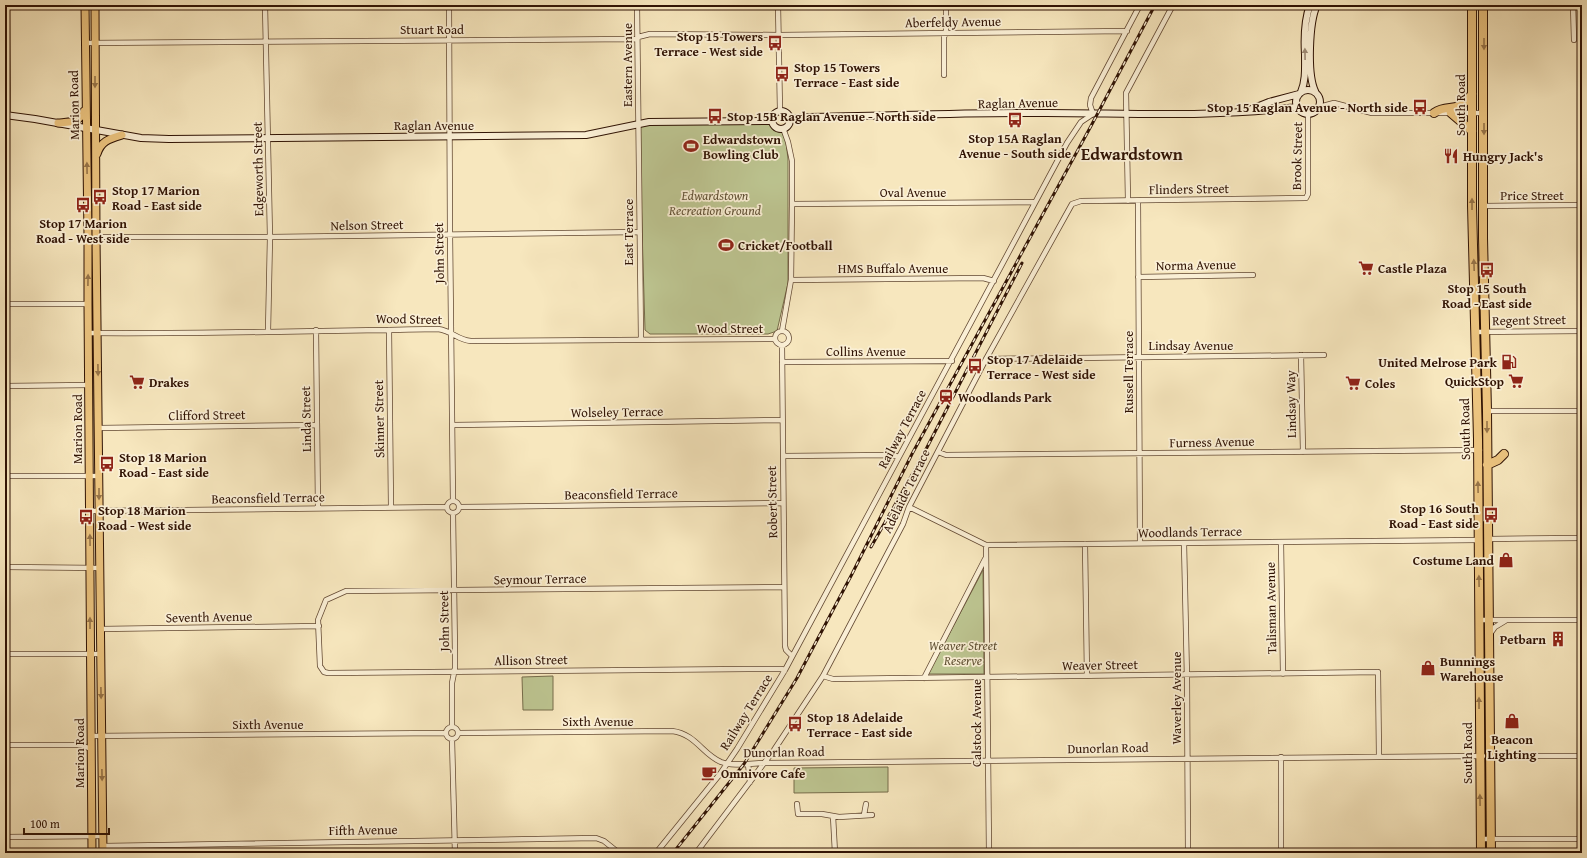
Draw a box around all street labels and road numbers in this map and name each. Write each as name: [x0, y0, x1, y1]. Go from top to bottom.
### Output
street label: Aberfeldy Avenue: [905, 12, 1001, 32]
street label: Stuart Road: [400, 20, 464, 39]
street label: Eastern Avenue: [618, 23, 637, 107]
street label: Marion Road: [64, 70, 84, 140]
street label: South Road: [1451, 74, 1470, 136]
street label: Raglan Avenue: [978, 93, 1058, 113]
street label: Raglan Avenue: [394, 116, 474, 135]
street label: Edgeworth Street: [248, 121, 268, 217]
street label: Brook Street: [1287, 121, 1307, 190]
street label: Flinders Street: [1149, 179, 1230, 199]
street label: Oval Avenue: [880, 183, 946, 202]
street label: Price Street: [1500, 186, 1564, 205]
street label: East Terrace: [619, 199, 638, 265]
street label: Nelson Street: [330, 215, 404, 235]
street label: John Street: [429, 222, 449, 286]
street label: Norma Avenue: [1156, 255, 1236, 275]
street label: HMS Buffalo Avenue: [838, 259, 948, 278]
street label: Wood Street: [376, 309, 443, 329]
street label: Regent Street: [1492, 310, 1566, 330]
street label: Wood Street: [697, 319, 764, 338]
street label: Russell Terrace: [1119, 331, 1138, 413]
street label: Lindsay Avenue: [1149, 336, 1233, 355]
street label: Collins Avenue: [826, 342, 906, 361]
street label: Lindsay Way: [1281, 369, 1301, 438]
street label: Skinner Street: [369, 379, 389, 458]
street label: Linda Street: [296, 385, 316, 452]
street label: Railway Terrace: [873, 386, 931, 472]
street label: Marion Road: [68, 394, 87, 464]
street label: South Road: [1455, 398, 1475, 460]
street label: Wolseley Terrace: [571, 402, 663, 422]
street label: Clifford Street: [168, 405, 246, 425]
street label: Furness Avenue: [1169, 432, 1255, 452]
street label: Adelaide Terrace: [877, 446, 935, 536]
street label: Robert Street: [762, 465, 782, 538]
street label: Beaconsfield Terrace: [564, 484, 678, 504]
street label: Beaconsfield Terrace: [211, 488, 325, 508]
street label: Woodlands Terrace: [1138, 522, 1242, 542]
street label: Talisman Avenue: [1261, 562, 1281, 654]
street label: Seymour Terrace: [493, 569, 587, 589]
street label: John Street: [434, 590, 454, 654]
street label: Seventh Avenue: [165, 607, 253, 627]
street label: Allison Street: [494, 650, 568, 670]
street label: Waverley Avenue: [1167, 651, 1186, 745]
street label: Weaver Street: [1062, 655, 1139, 675]
street label: Railway Terrace: [715, 670, 777, 754]
street label: Calstock Avenue: [967, 679, 986, 767]
street label: Sixth Avenue: [562, 712, 634, 731]
street label: Sixth Avenue: [232, 715, 304, 734]
street label: Marion Road: [70, 718, 89, 788]
street label: South Road: [1458, 722, 1477, 784]
street label: Dunorlan Road: [1067, 738, 1149, 758]
street label: Dunorlan Road: [743, 742, 825, 762]
street label: Fifth Avenue: [328, 820, 398, 840]

